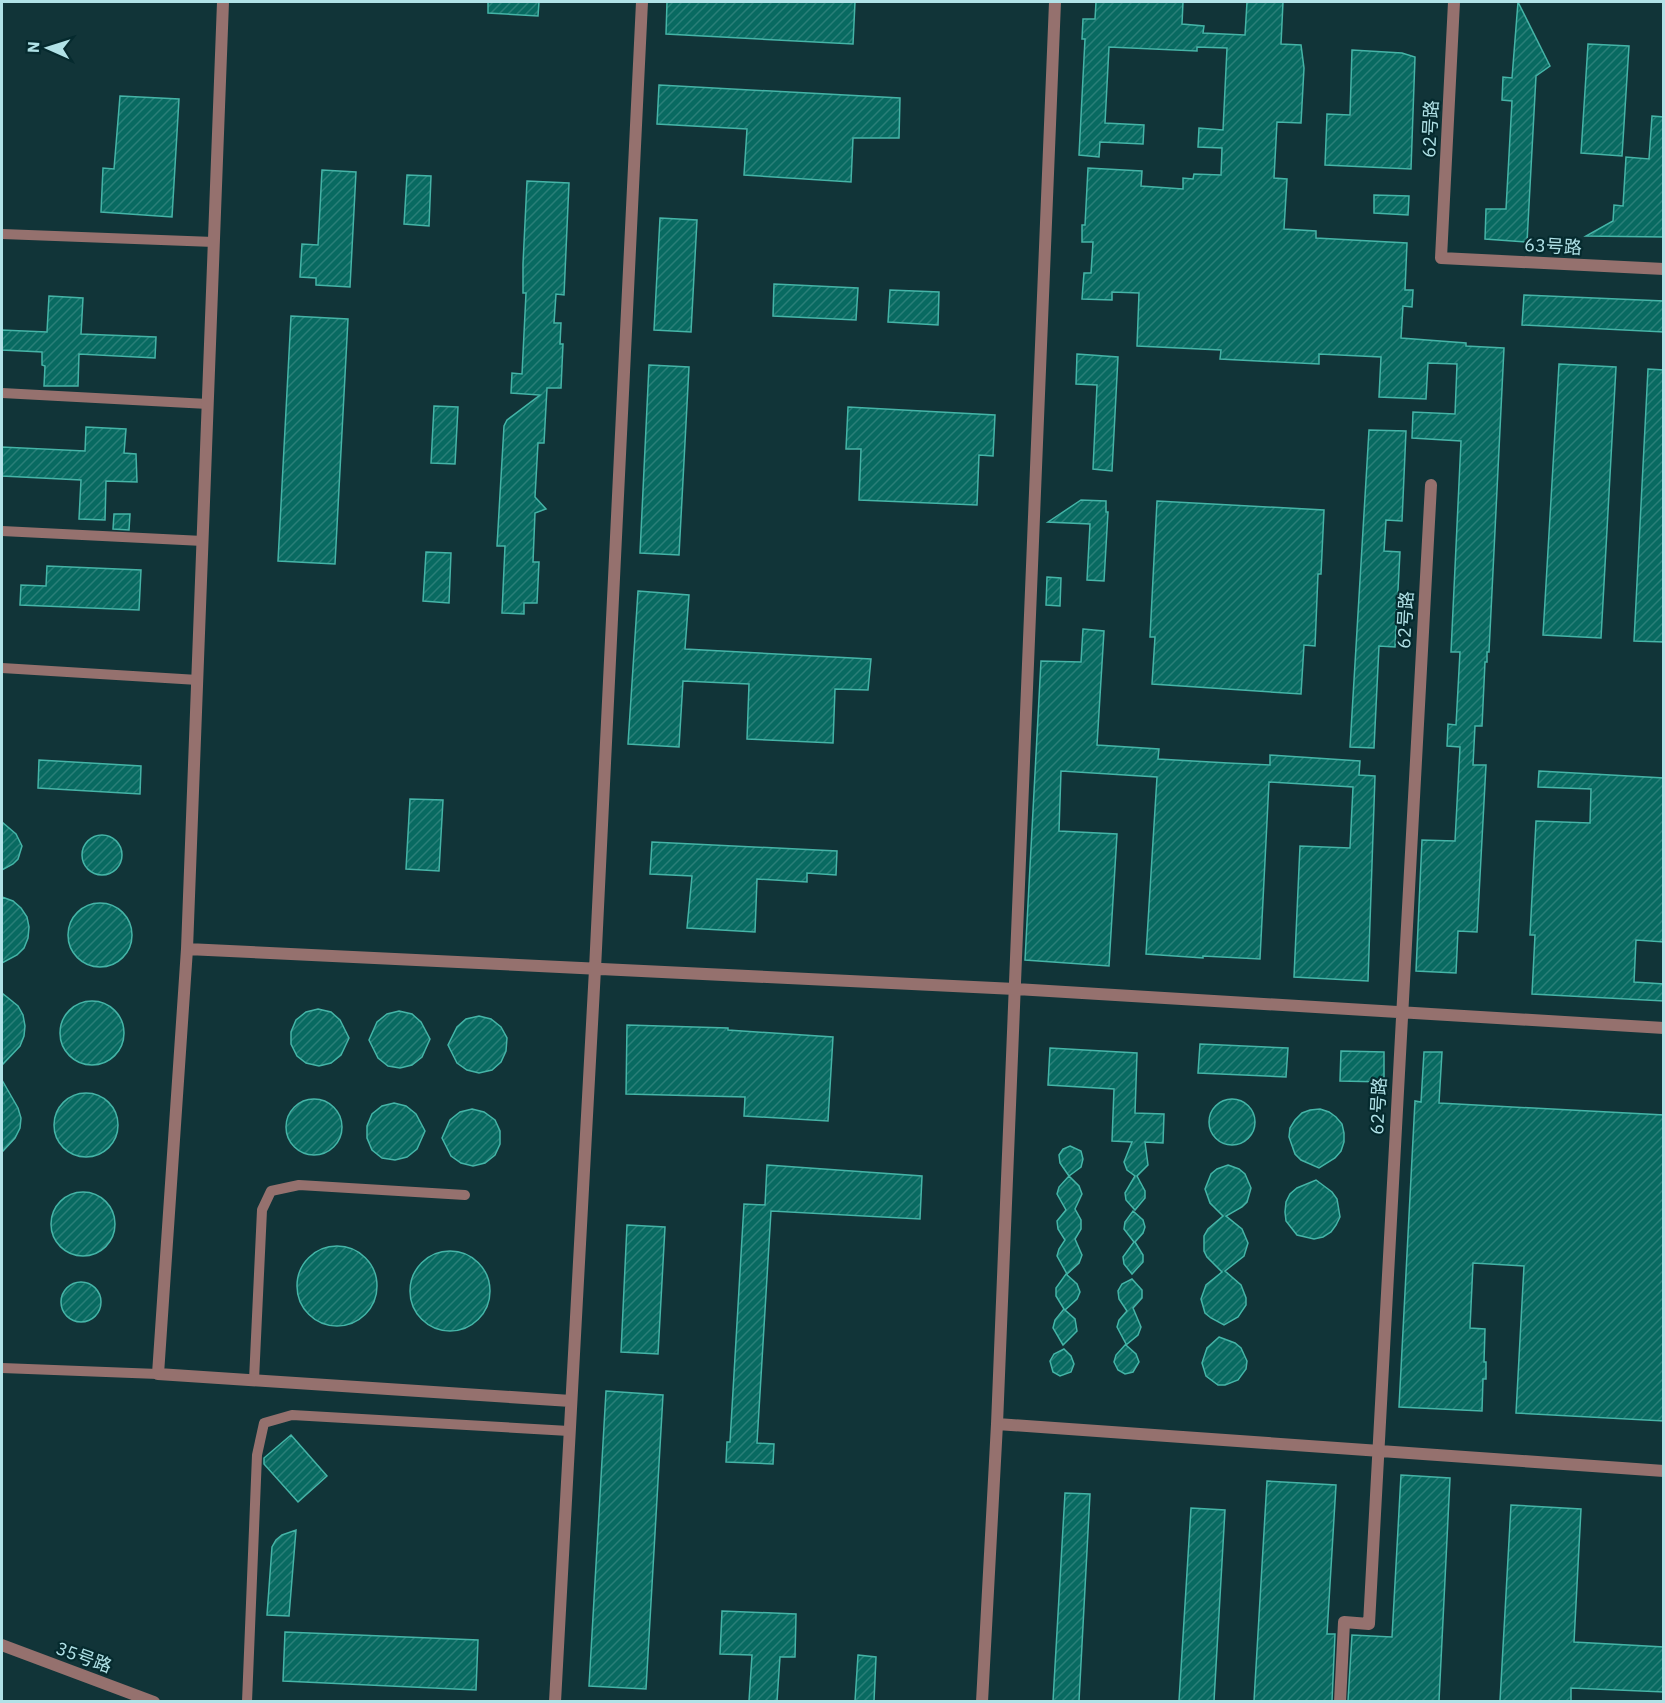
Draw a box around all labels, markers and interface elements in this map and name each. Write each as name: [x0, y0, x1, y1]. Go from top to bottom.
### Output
north arrow: [18, 18, 78, 78]
text: N: [23, 41, 43, 54]
street label: 62号路: [1417, 100, 1443, 158]
street label: 63号路: [1524, 233, 1582, 259]
street label: 62号路: [1392, 591, 1418, 649]
street label: 62号路: [1365, 1077, 1391, 1135]
street label: 35号路: [53, 1636, 115, 1678]

